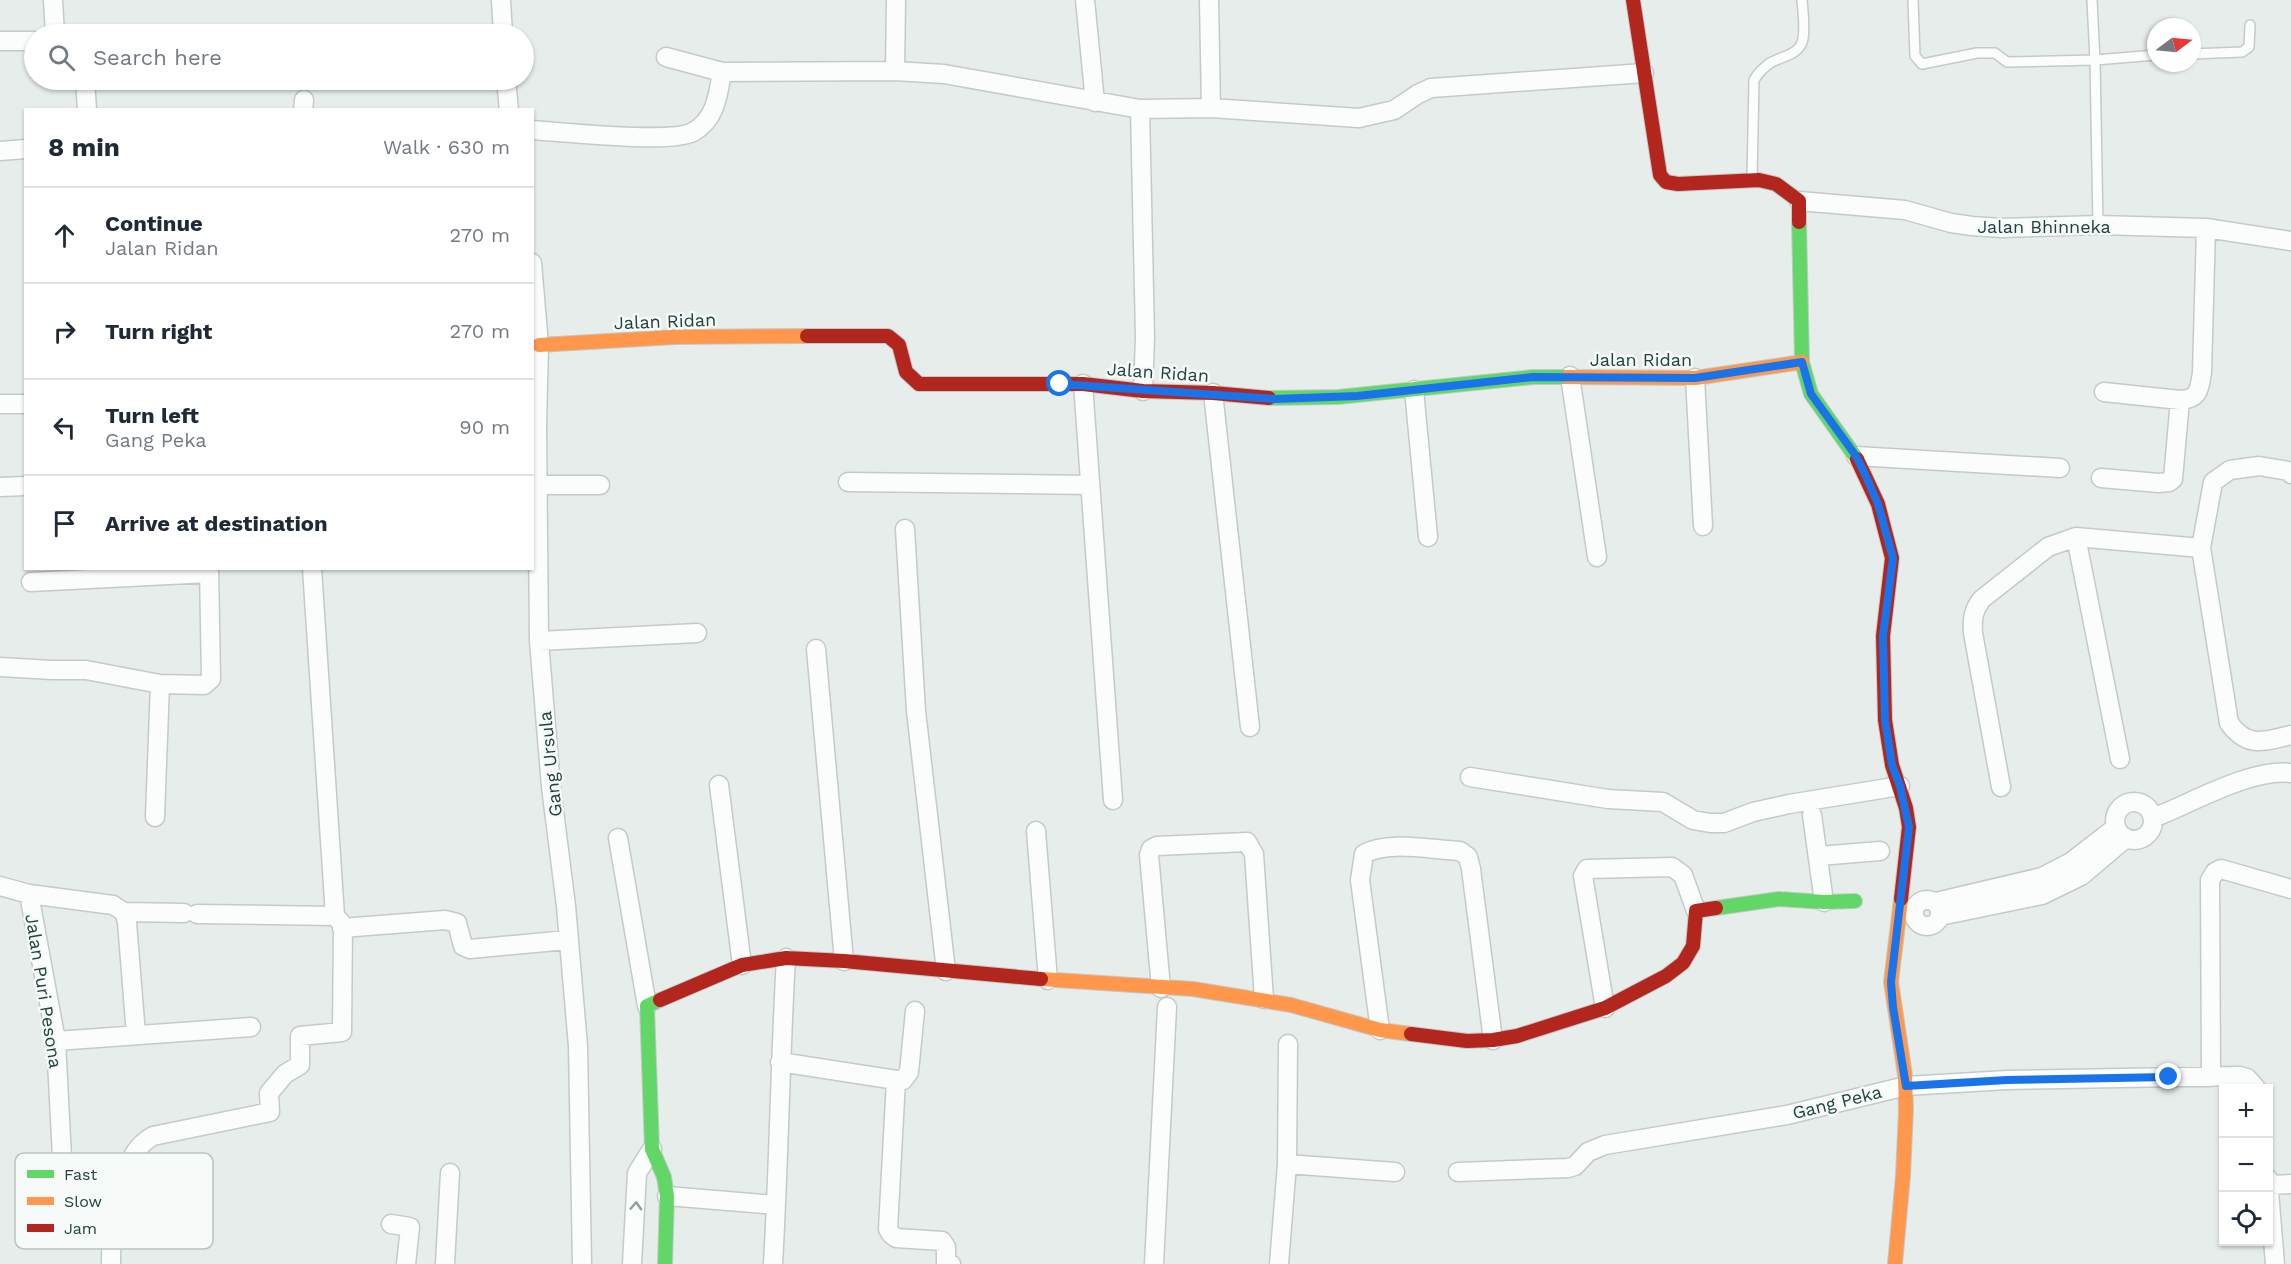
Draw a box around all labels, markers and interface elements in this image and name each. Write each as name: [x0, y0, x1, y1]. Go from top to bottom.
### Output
north arrow: [2147, 18, 2201, 72]
search box: [24, 24, 534, 90]
icon: search: [45, 41, 78, 74]
text: Search here: [93, 45, 222, 70]
text: 8 min: [48, 132, 120, 162]
text: Walk · 630 m: [383, 135, 510, 159]
text: Continue: [105, 211, 203, 236]
street label: Jalan Bhinneka: [1977, 216, 2111, 237]
icon: ahead: [48, 219, 81, 252]
text: 270 m: [450, 223, 510, 247]
text: Jalan Ridan: [105, 236, 219, 260]
street label: Jalan Ridan: [614, 309, 716, 333]
icon: right: [48, 315, 81, 348]
text: Turn right: [105, 319, 212, 344]
text: 270 m: [450, 319, 510, 343]
street label: Jalan Ridan: [1590, 349, 1692, 370]
street label: Jalan Ridan: [1106, 358, 1210, 386]
route start: [1046, 370, 1072, 396]
text: Turn left: [105, 403, 199, 428]
icon: left: [48, 411, 81, 444]
text: 90 m: [459, 415, 510, 439]
text: Gang Peka: [105, 428, 207, 452]
icon: arrive: [48, 507, 81, 540]
text: Arrive at destination: [105, 511, 328, 536]
street label: Gang Ursula: [534, 710, 566, 818]
street label: Jalan Puri Pesona: [21, 912, 67, 1070]
route end: [2155, 1063, 2181, 1089]
street label: Gang Peka: [1790, 1081, 1884, 1123]
map controls: [2219, 1084, 2273, 1246]
button: +: [2219, 1084, 2273, 1138]
button: −: [2219, 1138, 2273, 1192]
legend: [15, 1153, 213, 1249]
text: Fast: [64, 1165, 97, 1184]
text: Slow: [64, 1192, 102, 1211]
button: locate: [2219, 1192, 2273, 1246]
one-way arrow: [629, 1201, 642, 1210]
text: Jam: [64, 1219, 97, 1238]

